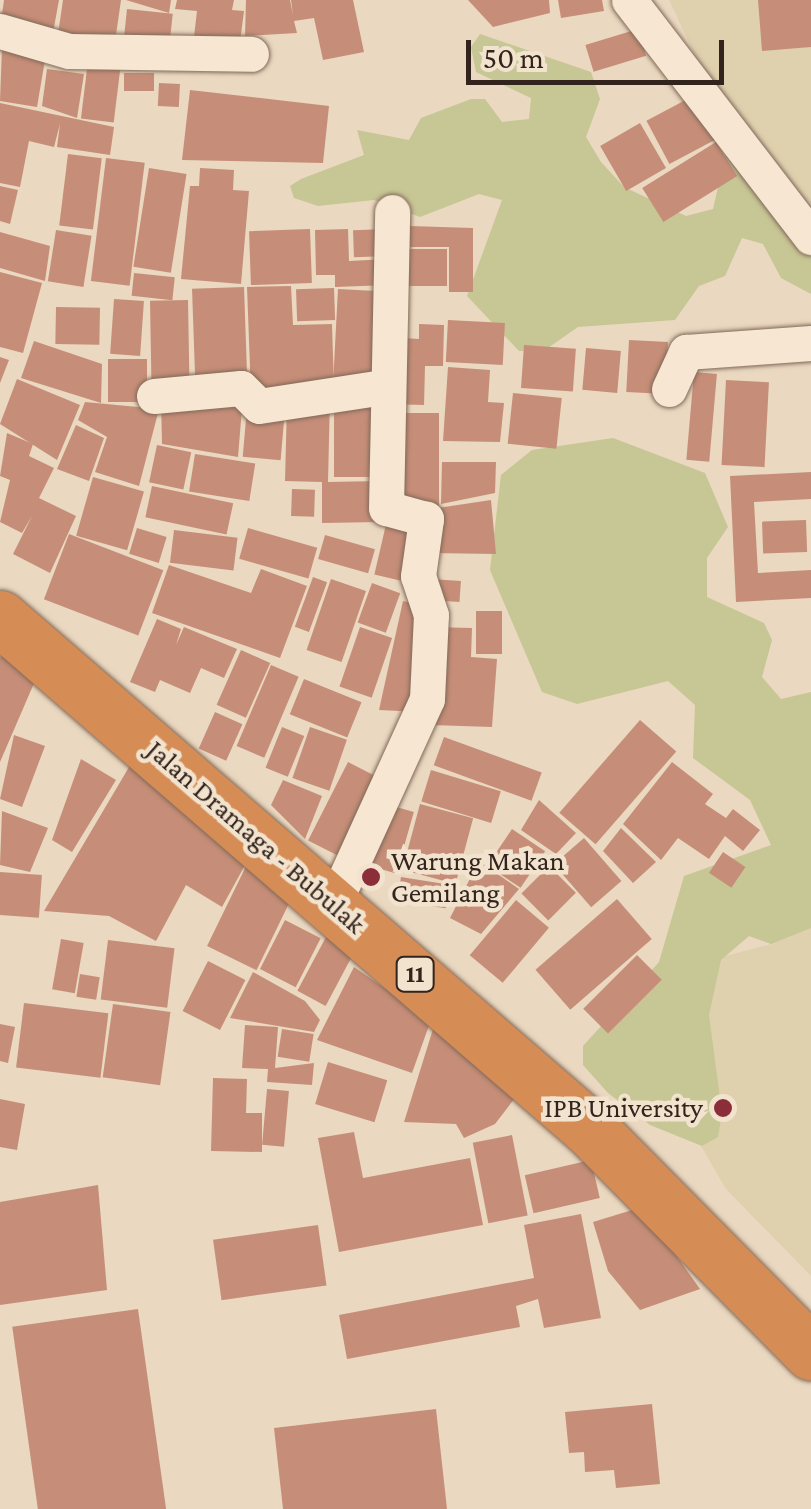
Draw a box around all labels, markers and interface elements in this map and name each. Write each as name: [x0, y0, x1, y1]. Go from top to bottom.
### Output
scale bar: [471, 20, 728, 82]
text: 50 m: [483, 41, 544, 74]
street label: Jalan Dramaga - Bubulak: [140, 733, 372, 941]
place label: Warung Makan Gemilang: [391, 844, 564, 910]
marker: Warung Makan Gemilang: [360, 866, 382, 888]
road number: 11: [395, 954, 435, 994]
place label: IPB University: [544, 1091, 703, 1125]
marker: IPB University: [712, 1097, 734, 1119]

